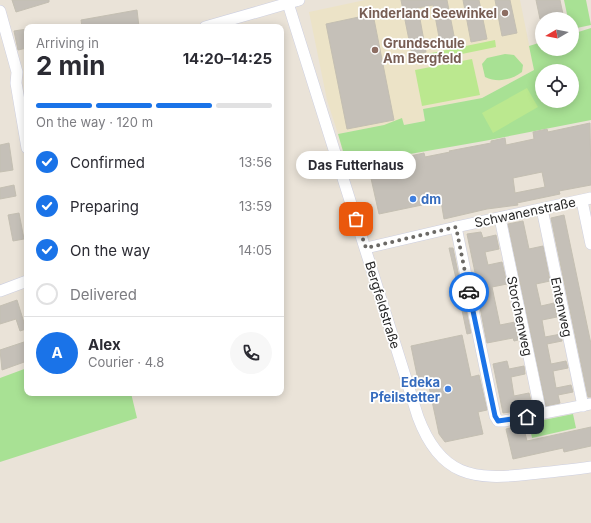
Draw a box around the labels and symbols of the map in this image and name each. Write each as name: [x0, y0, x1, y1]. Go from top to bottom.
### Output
place label: Kinderland Seewinkel: [359, 5, 497, 21]
marker: Kinderland Seewinkel: [500, 8, 510, 18]
north arrow: [535, 12, 579, 56]
place label: Grundschule Am Bergfeld: [383, 35, 465, 66]
marker: Grundschule Am Bergfeld: [370, 45, 380, 55]
callout: Das Futterhaus: [296, 151, 416, 179]
place label: dm: [421, 191, 441, 207]
street label: Schwanenstraße: [473, 193, 577, 231]
marker: dm: [408, 194, 418, 204]
pin: [339, 202, 373, 236]
street label: Bergfeldstraße: [362, 259, 404, 351]
courier: [449, 272, 489, 312]
street label: Storchenweg: [504, 275, 536, 357]
street label: Entenweg: [548, 276, 576, 338]
place label: Edeka Pfeilstetter: [370, 374, 441, 405]
marker: Edeka Pfeilstetter: [443, 384, 453, 394]
pin: [510, 400, 544, 434]

